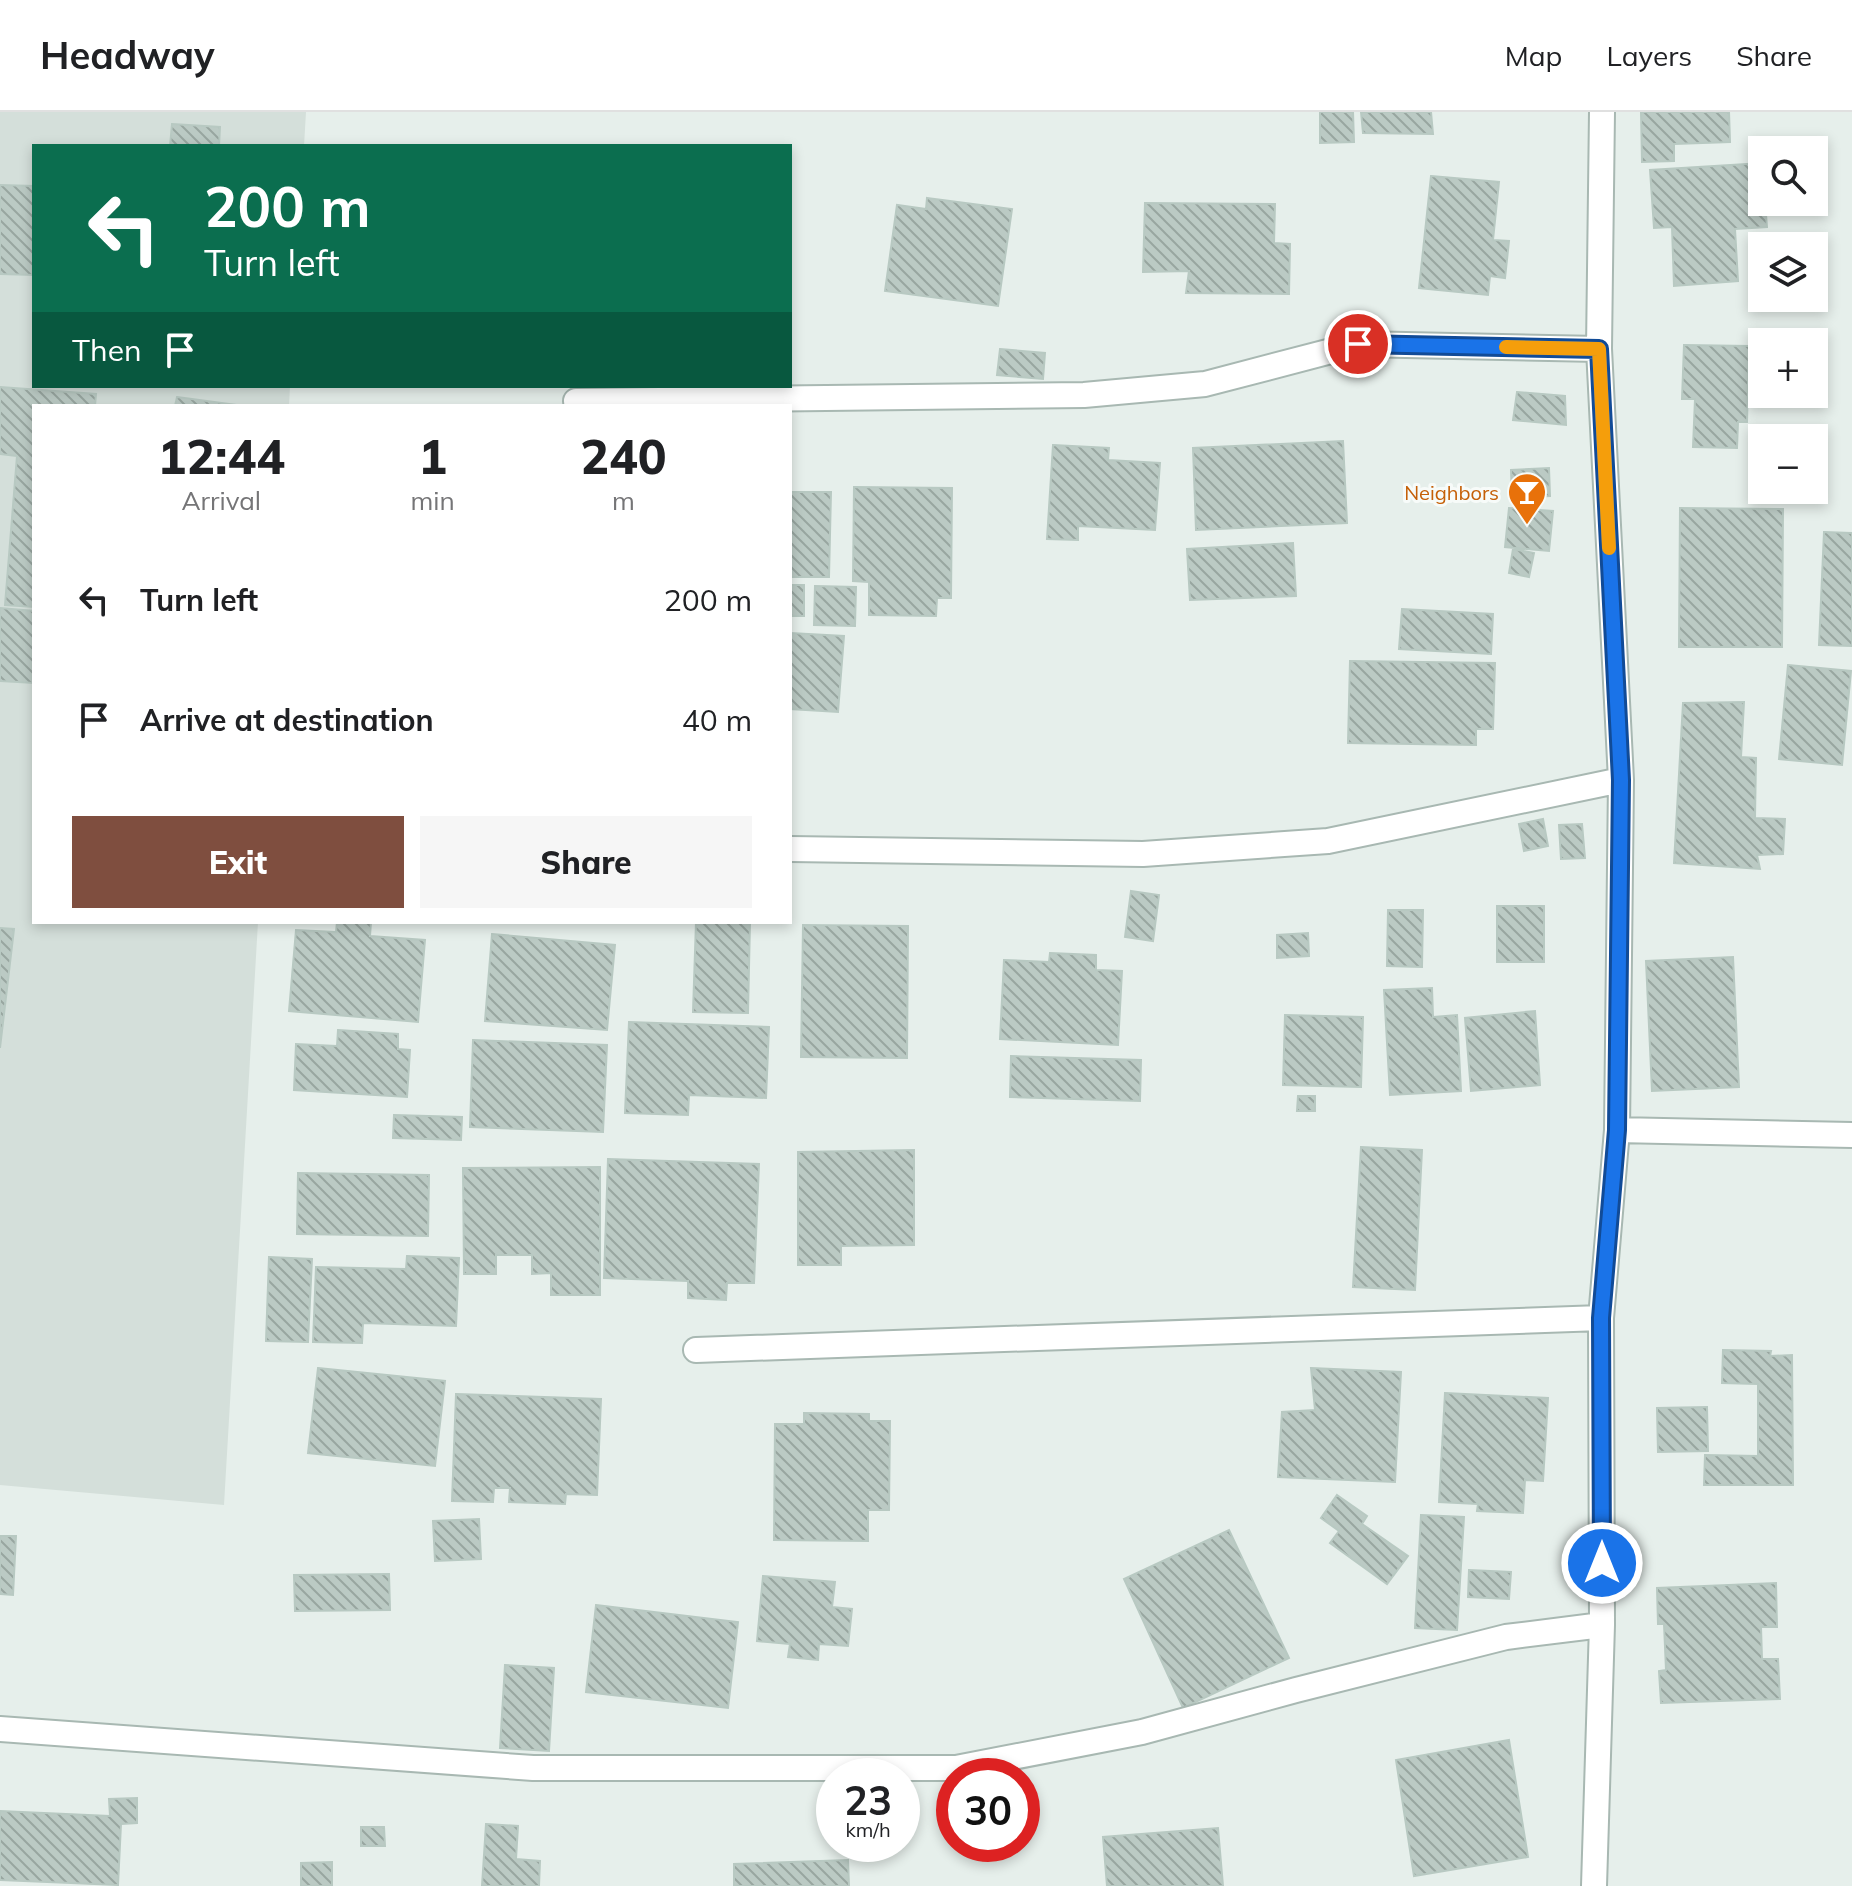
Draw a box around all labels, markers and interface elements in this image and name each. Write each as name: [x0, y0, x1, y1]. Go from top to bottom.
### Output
text: Headway: [40, 31, 215, 79]
text: Map: [1505, 38, 1562, 73]
text: Layers: [1606, 38, 1692, 73]
text: Share: [1736, 38, 1812, 73]
map controls: [1748, 136, 1828, 504]
button: search: [1748, 136, 1828, 216]
text: 200 m: [204, 171, 371, 241]
icon: left: [72, 176, 176, 280]
button: layers: [1748, 232, 1828, 312]
text: Turn left: [204, 240, 340, 285]
pin: [1324, 310, 1392, 378]
icon: arrive: [1336, 322, 1380, 366]
icon: arrive: [158, 328, 202, 372]
button: +: [1748, 328, 1828, 408]
text: Then: [72, 331, 142, 369]
button: −: [1748, 424, 1828, 504]
text: 12:44: [157, 426, 285, 486]
text: 1: [418, 426, 447, 486]
text: 240: [580, 426, 667, 486]
bar icon: Neighbors: [1506, 471, 1548, 526]
place label: Neighbors: [1404, 480, 1499, 505]
text: Arrival: [181, 484, 261, 517]
text: min: [411, 484, 455, 517]
text: m: [612, 484, 635, 517]
icon: left: [72, 578, 116, 622]
text: Turn left: [140, 581, 258, 619]
text: 200 m: [664, 581, 752, 619]
icon: arrive: [72, 698, 116, 742]
text: Arrive at destination: [140, 701, 434, 739]
text: 40 m: [682, 701, 752, 739]
button: Exit: [72, 816, 404, 908]
button: Share: [420, 816, 752, 908]
position arrow: [1560, 1521, 1644, 1605]
speed limit sign: 30: [936, 1758, 1040, 1862]
text: 23: [844, 1775, 892, 1825]
text: km/h: [845, 1817, 891, 1842]

